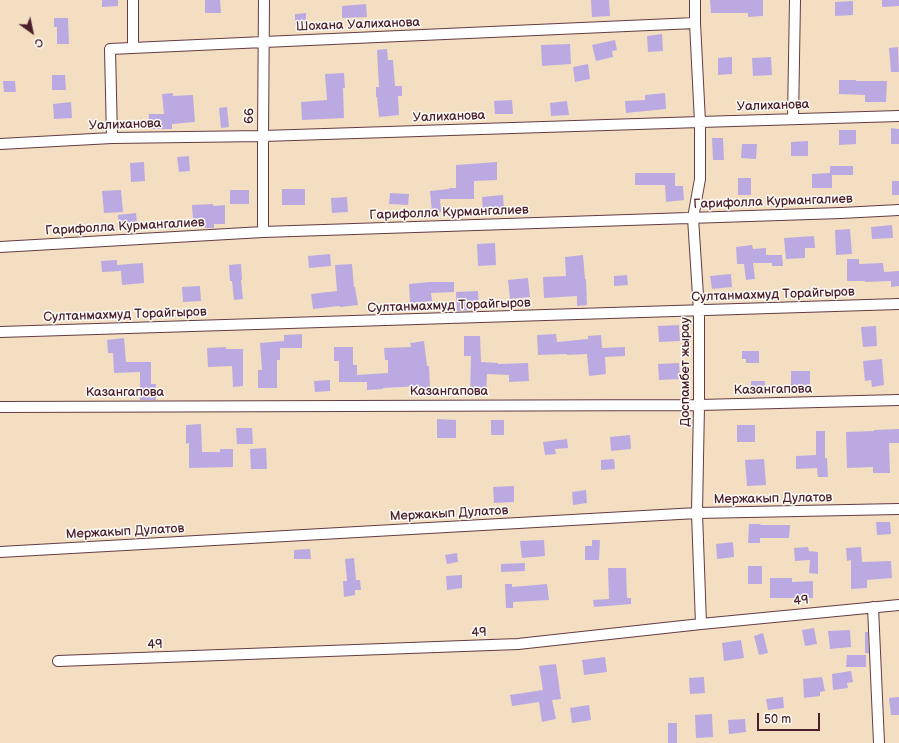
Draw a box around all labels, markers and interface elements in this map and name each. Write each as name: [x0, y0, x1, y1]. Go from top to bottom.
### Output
north arrow: [12, 12, 52, 52]
street label: Шохана Уалиханова: [296, 15, 420, 35]
text: С: [32, 35, 46, 50]
street label: Уалиханова: [736, 97, 810, 115]
street label: 66: [242, 108, 258, 124]
street label: Уалиханова: [412, 108, 486, 126]
street label: Уалиханова: [88, 116, 162, 134]
street label: Гарифолла Курмангалиев: [693, 191, 853, 213]
street label: Гарифолла Курмангалиев: [369, 202, 529, 224]
street label: Гарифолла Курмангалиев: [45, 215, 205, 239]
street label: Султанмахмуд Торайгыров: [691, 284, 855, 306]
street label: Султанмахмуд Торайгыров: [367, 295, 531, 317]
street label: Султанмахмуд Торайгыров: [43, 304, 207, 326]
street label: Доспамбет жырау: [678, 317, 694, 427]
street label: Казангапова: [734, 382, 812, 398]
street label: Казангапова: [410, 384, 488, 400]
street label: Казангапова: [86, 385, 164, 401]
street label: Мержакып Дулатов: [714, 490, 832, 508]
street label: Мержакып Дулатов: [389, 503, 509, 525]
street label: Мержакып Дулатов: [65, 521, 185, 543]
street label: 49: [793, 592, 809, 610]
street label: 49: [471, 625, 487, 641]
street label: 49: [147, 637, 163, 653]
scale bar: [759, 705, 822, 731]
text: 50 m: [764, 712, 791, 727]

